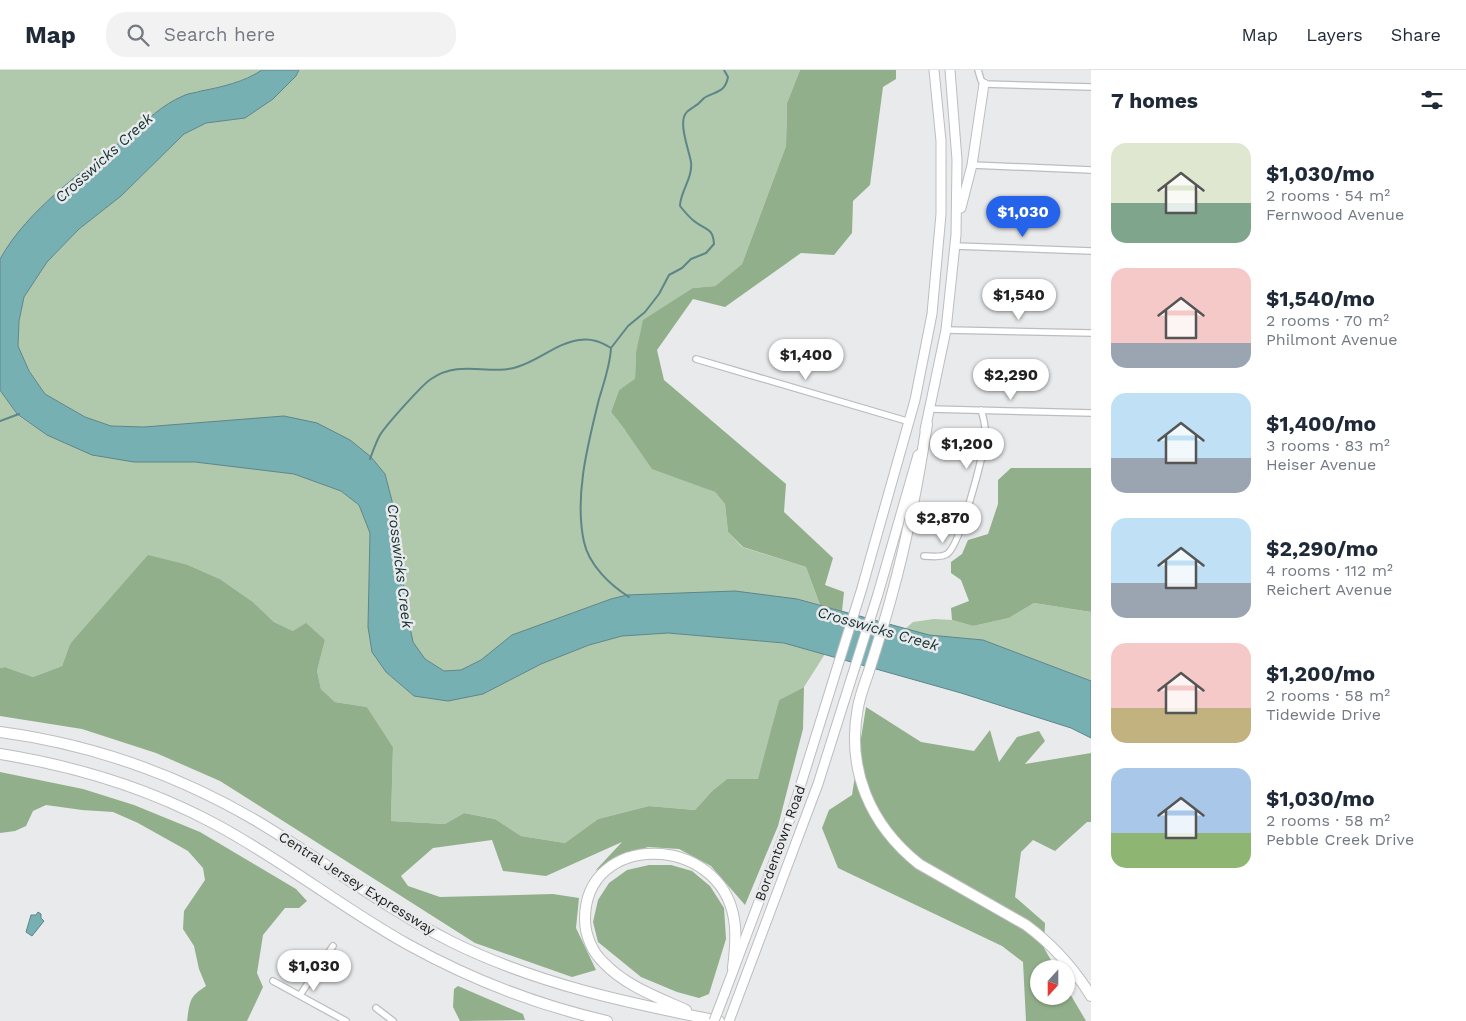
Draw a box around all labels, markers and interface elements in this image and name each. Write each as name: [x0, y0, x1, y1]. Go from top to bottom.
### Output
search box: [106, 12, 456, 57]
text: Map: [25, 21, 76, 49]
icon: search: [124, 21, 152, 49]
text: Search here: [164, 23, 275, 46]
text: Map: [1241, 24, 1278, 45]
text: Layers: [1306, 24, 1363, 45]
text: Share: [1391, 24, 1441, 45]
icon: filters: [1418, 86, 1446, 114]
text: 7 homes: [1111, 88, 1198, 113]
water label: Crosswicks Creek: [51, 109, 157, 207]
text: $1,030/mo: [1266, 161, 1375, 186]
icon: home: [1151, 163, 1211, 223]
text: 2 rooms · 54 m²: [1266, 186, 1390, 205]
pin: $1,030: [982, 196, 1064, 238]
text: $1,030: [997, 202, 1049, 221]
text: Fernwood Avenue: [1266, 205, 1404, 224]
pin: $1,540: [978, 278, 1060, 321]
text: $1,540: [993, 285, 1045, 304]
text: $1,540/mo: [1266, 286, 1375, 311]
icon: home: [1151, 288, 1211, 348]
text: 2 rooms · 70 m²: [1266, 311, 1389, 330]
text: Philmont Avenue: [1266, 330, 1398, 349]
pin: $1,400: [765, 338, 847, 381]
text: $1,400: [780, 345, 832, 364]
pin: $2,290: [970, 358, 1052, 401]
text: $2,290: [984, 365, 1038, 384]
text: $1,400/mo: [1266, 411, 1376, 436]
icon: home: [1151, 413, 1211, 473]
pin: $1,200: [926, 428, 1008, 470]
text: $1,200: [941, 434, 993, 453]
text: 3 rooms · 83 m²: [1266, 436, 1390, 455]
text: Heiser Avenue: [1266, 455, 1376, 474]
pin: $2,870: [902, 502, 984, 544]
water label: Crosswicks Creek: [383, 503, 417, 630]
text: $2,870: [916, 508, 970, 527]
text: $2,290/mo: [1266, 536, 1378, 561]
icon: home: [1151, 538, 1211, 598]
text: 4 rooms · 112 m²: [1266, 561, 1393, 580]
text: Reichert Avenue: [1266, 580, 1392, 599]
water label: Crosswicks Creek: [815, 603, 941, 655]
text: $1,200/mo: [1266, 661, 1375, 686]
icon: home: [1151, 663, 1211, 723]
text: 2 rooms · 58 m²: [1266, 686, 1390, 705]
text: Tidewide Drive: [1266, 705, 1381, 724]
street label: Bordentown Road: [752, 783, 808, 903]
text: $1,030/mo: [1266, 786, 1375, 811]
icon: home: [1151, 788, 1211, 848]
text: 2 rooms · 58 m²: [1266, 811, 1390, 830]
street label: Central Jersey Expressway: [276, 828, 439, 938]
text: Pebble Creek Drive: [1266, 830, 1414, 849]
pin: $1,030: [273, 950, 355, 992]
text: $1,030: [288, 956, 340, 975]
north arrow: [1030, 960, 1075, 1005]
map controls: [1030, 960, 1075, 1005]

